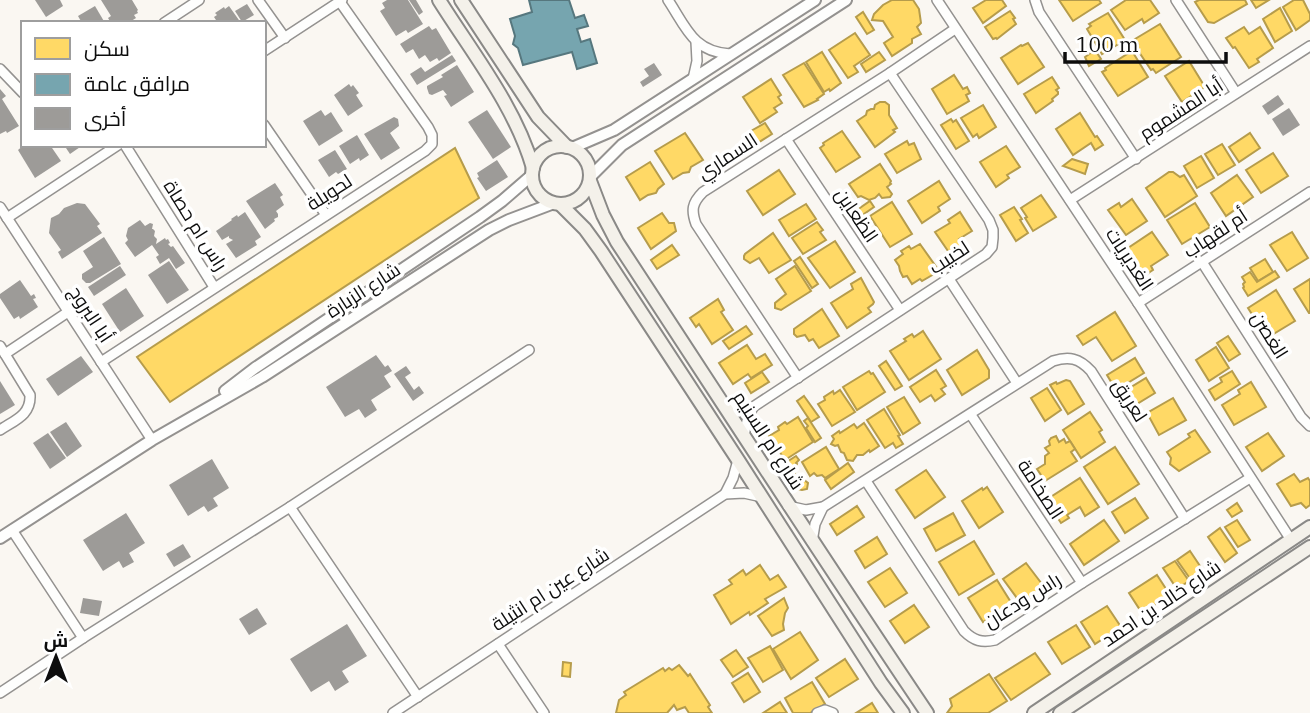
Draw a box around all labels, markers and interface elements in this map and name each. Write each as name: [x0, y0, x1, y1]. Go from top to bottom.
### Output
legend: [21, 21, 266, 147]
scale bar: [1065, 21, 1226, 65]
text: 100 m: [1076, 30, 1139, 58]
text: سكن: [84, 34, 130, 62]
text: مرافق عامة: [84, 69, 190, 97]
street label: أبا المشموم: [1134, 73, 1229, 147]
text: أخرى: [84, 104, 126, 132]
street label: السماري: [692, 128, 763, 187]
street label: لحويلة: [302, 168, 356, 216]
street label: راس ام حصاة: [157, 175, 233, 276]
street label: الظعاين: [830, 183, 884, 247]
street label: أم لقهاب: [1178, 203, 1253, 264]
street label: الغديريات: [1101, 223, 1159, 295]
street label: لخبيب: [924, 235, 974, 279]
street label: شارع الزبارة: [321, 257, 406, 325]
street label: أبا البروج: [62, 281, 118, 348]
street label: الغصن: [1246, 307, 1294, 363]
street label: لعريق: [1106, 374, 1153, 427]
street label: شارع ام السنيم: [726, 386, 810, 495]
street label: الصخامة: [1013, 454, 1069, 524]
street label: شارع عين ام انثيلة: [487, 542, 614, 638]
street label: شارع خالد بن احمد: [1097, 554, 1226, 653]
street label: راس ودعان: [979, 567, 1065, 633]
north arrow: [21, 622, 91, 692]
text: ش: [44, 628, 68, 652]

